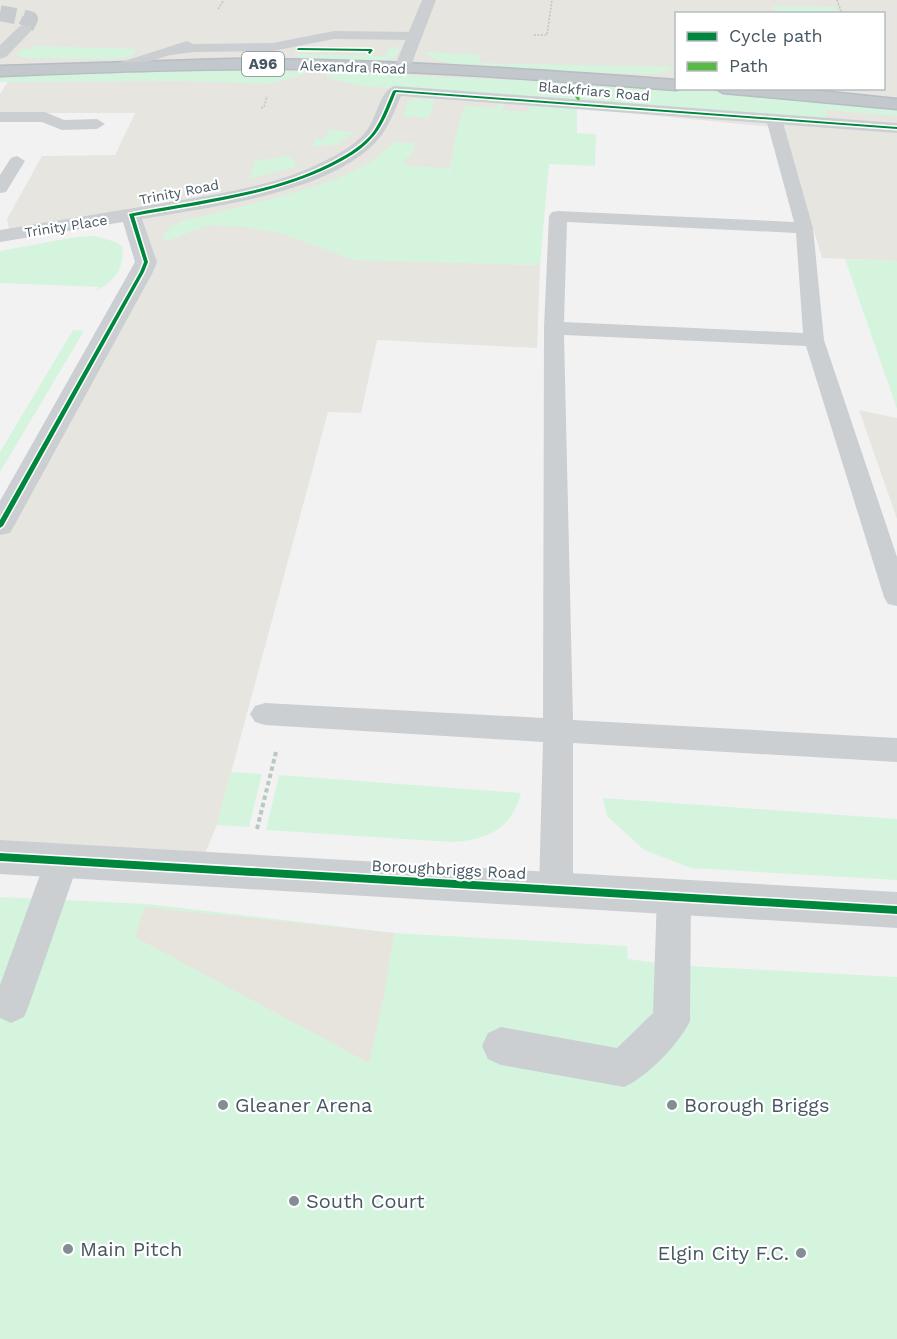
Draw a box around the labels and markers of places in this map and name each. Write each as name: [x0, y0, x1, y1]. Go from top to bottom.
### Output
place label: Gleaner Arena: [235, 1093, 372, 1117]
place label: Borough Briggs: [684, 1093, 829, 1117]
marker: Gleaner Arena: [216, 1098, 230, 1112]
marker: Borough Briggs: [665, 1098, 679, 1112]
place label: South Court: [306, 1189, 425, 1213]
marker: South Court: [287, 1194, 301, 1208]
place label: Main Pitch: [80, 1237, 182, 1261]
place label: Elgin City F.C.: [657, 1241, 789, 1265]
marker: Main Pitch: [61, 1242, 75, 1256]
marker: Elgin City F.C.: [794, 1246, 808, 1260]

